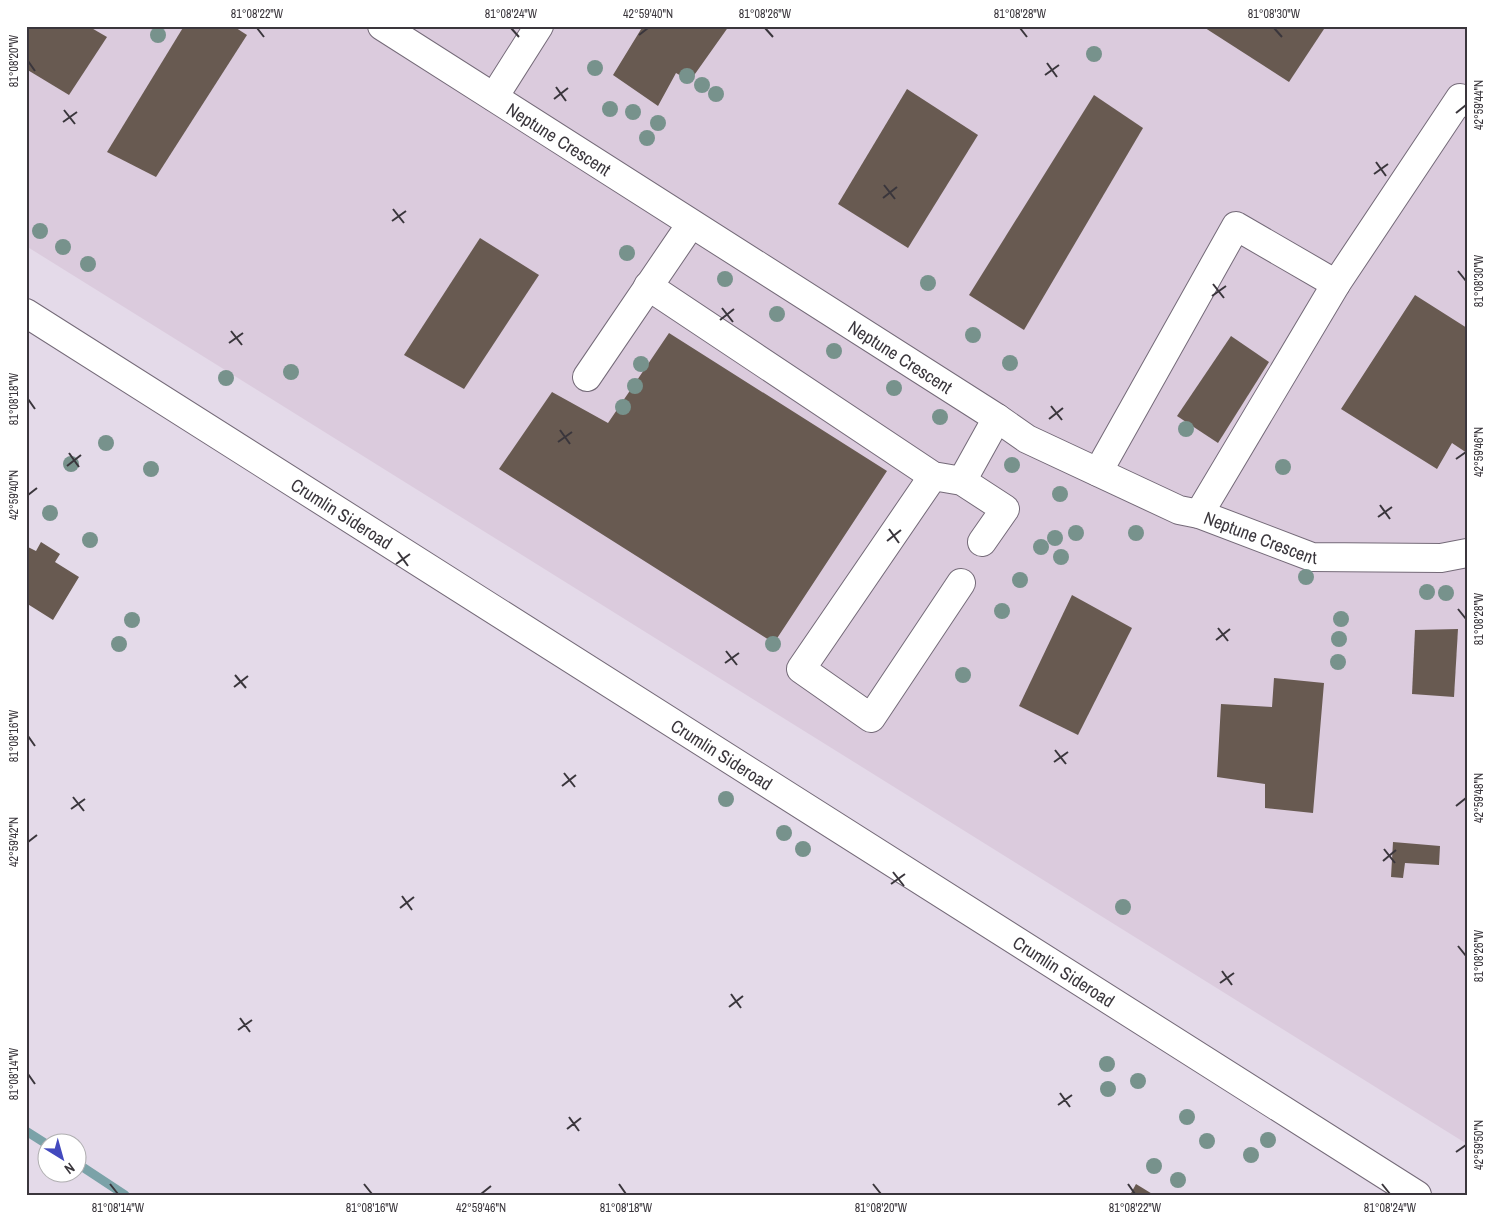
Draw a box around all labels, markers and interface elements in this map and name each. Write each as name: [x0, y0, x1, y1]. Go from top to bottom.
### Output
text: 81°08'22"W: [231, 6, 284, 22]
text: 81°08'24"W: [485, 6, 538, 22]
text: 42°59'40"N: [623, 6, 673, 22]
text: 81°08'26"W: [739, 6, 792, 22]
text: 81°08'28"W: [994, 6, 1047, 22]
text: 81°08'30"W: [1248, 6, 1301, 22]
text: 81°08'20"W: [6, 34, 22, 87]
text: 42°59'44"N: [1471, 80, 1487, 130]
street label: Neptune Crescent: [502, 96, 616, 181]
text: 81°08'30"W: [1471, 254, 1487, 307]
street label: Neptune Crescent: [844, 314, 958, 399]
text: 81°08'18"W: [6, 372, 22, 425]
text: 42°59'46"N: [1471, 427, 1487, 477]
text: 42°59'40"N: [6, 470, 22, 520]
street label: Crumlin Sideroad: [286, 472, 397, 555]
street label: Neptune Crescent: [1201, 505, 1317, 570]
text: 81°08'28"W: [1471, 592, 1487, 645]
text: 81°08'16"W: [6, 709, 22, 762]
street label: Crumlin Sideroad: [666, 713, 777, 796]
text: 42°59'48"N: [1471, 773, 1487, 823]
text: 42°59'42"N: [6, 817, 22, 867]
text: 81°08'26"W: [1471, 929, 1487, 982]
street label: Crumlin Sideroad: [1008, 930, 1120, 1013]
text: 81°08'14"W: [6, 1047, 22, 1100]
text: 42°59'50"N: [1471, 1120, 1487, 1170]
north arrow: [38, 1134, 88, 1184]
text: N: [61, 1159, 79, 1178]
text: 81°08'14"W: [92, 1200, 145, 1216]
text: 81°08'16"W: [346, 1200, 399, 1216]
text: 42°59'46"N: [456, 1200, 506, 1216]
text: 81°08'18"W: [600, 1200, 653, 1216]
text: 81°08'20"W: [855, 1200, 908, 1216]
text: 81°08'22"W: [1109, 1200, 1162, 1216]
text: 81°08'24"W: [1364, 1200, 1417, 1216]

